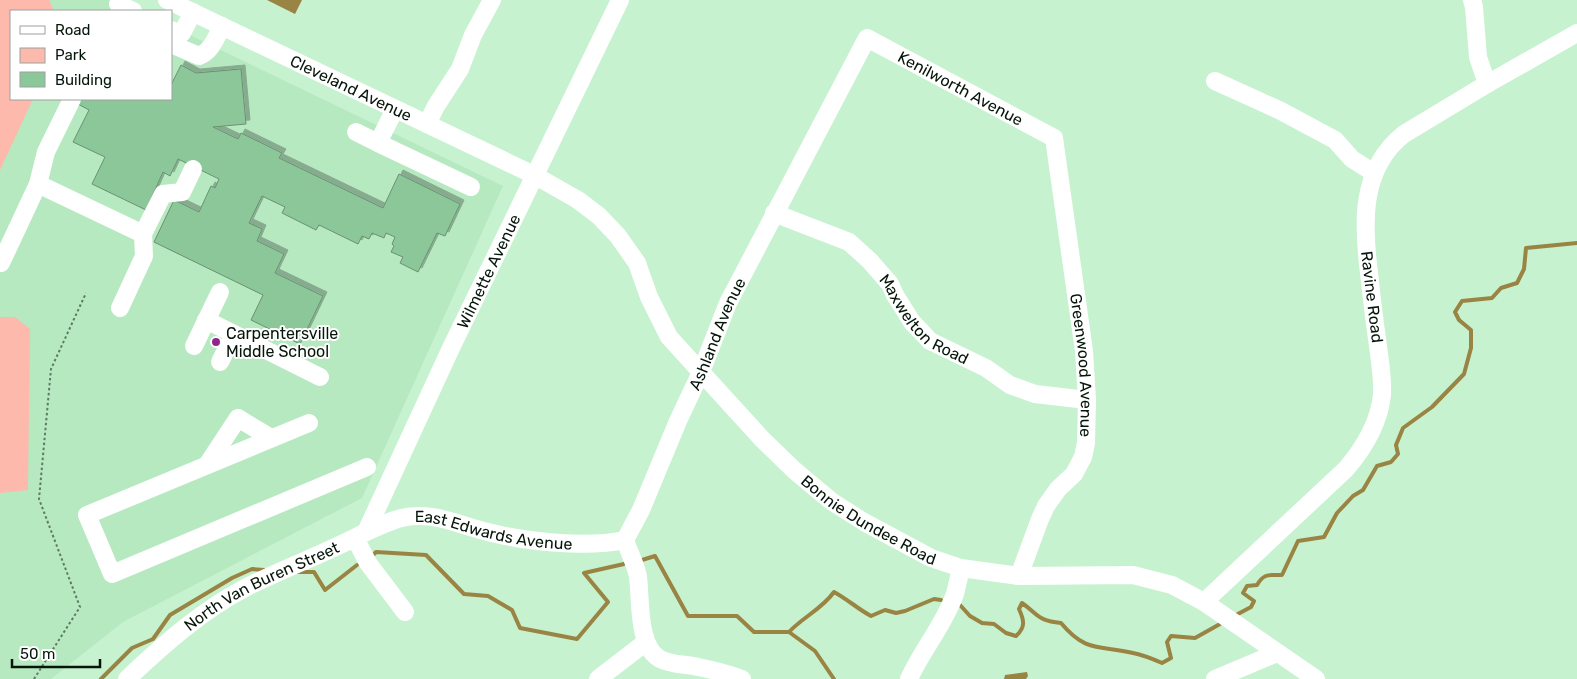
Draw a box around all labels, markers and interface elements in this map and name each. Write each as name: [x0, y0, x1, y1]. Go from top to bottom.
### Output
legend: [10, 10, 172, 100]
text: Road: [55, 21, 91, 39]
text: Park: [55, 46, 86, 64]
street label: Kenilworth Avenue: [895, 47, 1026, 129]
street label: Cleveland Avenue: [287, 51, 415, 125]
text: Building: [55, 71, 112, 89]
street label: Wilmette Avenue: [453, 211, 524, 331]
street label: Ravine Road: [1357, 250, 1387, 344]
street label: Maxwelton Road: [876, 270, 972, 368]
street label: Ashland Avenue: [684, 274, 749, 393]
street label: Greenwood Avenue: [1066, 292, 1097, 437]
place label: Carpentersville Middle School: [226, 324, 338, 361]
marker: Carpentersville Middle School: [210, 336, 222, 348]
street label: Bonnie Dundee Road: [798, 471, 939, 569]
street label: East Edwards Avenue: [415, 506, 573, 553]
street label: North Van Buren Street: [180, 537, 342, 635]
scale bar: [12, 636, 100, 668]
text: 50 m: [20, 645, 55, 663]

